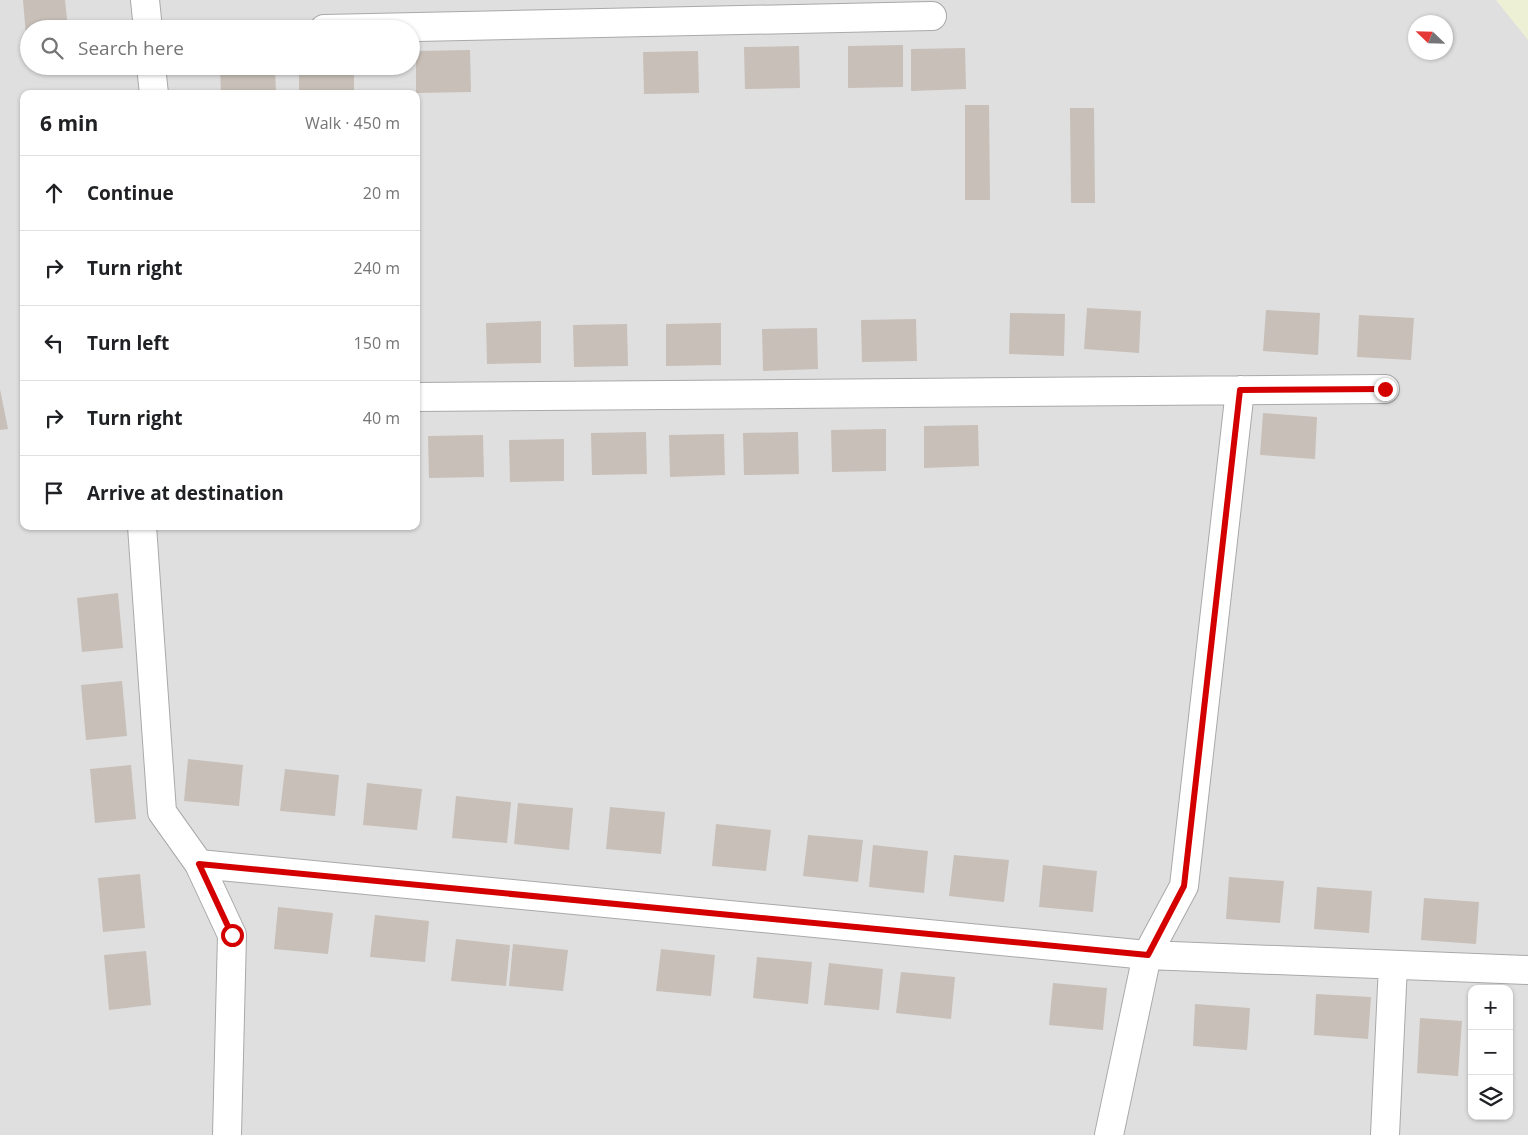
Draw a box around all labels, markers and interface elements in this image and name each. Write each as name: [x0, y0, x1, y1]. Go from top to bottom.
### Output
north arrow: [1408, 15, 1453, 60]
search box: [20, 20, 420, 75]
icon: search: [38, 34, 66, 62]
text: Search here: [78, 35, 184, 61]
text: 6 min: [40, 109, 98, 137]
text: Walk · 450 m: [305, 112, 400, 134]
icon: ahead: [40, 179, 68, 207]
text: Continue: [87, 180, 174, 206]
text: 20 m: [363, 182, 400, 204]
icon: right: [40, 254, 68, 282]
text: Turn right: [87, 255, 182, 281]
text: 240 m: [354, 257, 400, 279]
icon: left: [40, 329, 68, 357]
text: Turn left: [87, 330, 169, 356]
text: 150 m: [354, 332, 400, 354]
route end: [1374, 378, 1397, 401]
icon: right: [40, 404, 68, 432]
text: Turn right: [87, 405, 182, 431]
text: 40 m: [363, 407, 400, 429]
icon: arrive: [40, 479, 68, 507]
text: Arrive at destination: [87, 480, 284, 506]
route start: [221, 924, 244, 947]
map controls: [1468, 985, 1513, 1120]
button: +: [1468, 985, 1513, 1030]
button: −: [1468, 1030, 1513, 1075]
button: layers: [1468, 1075, 1513, 1120]

